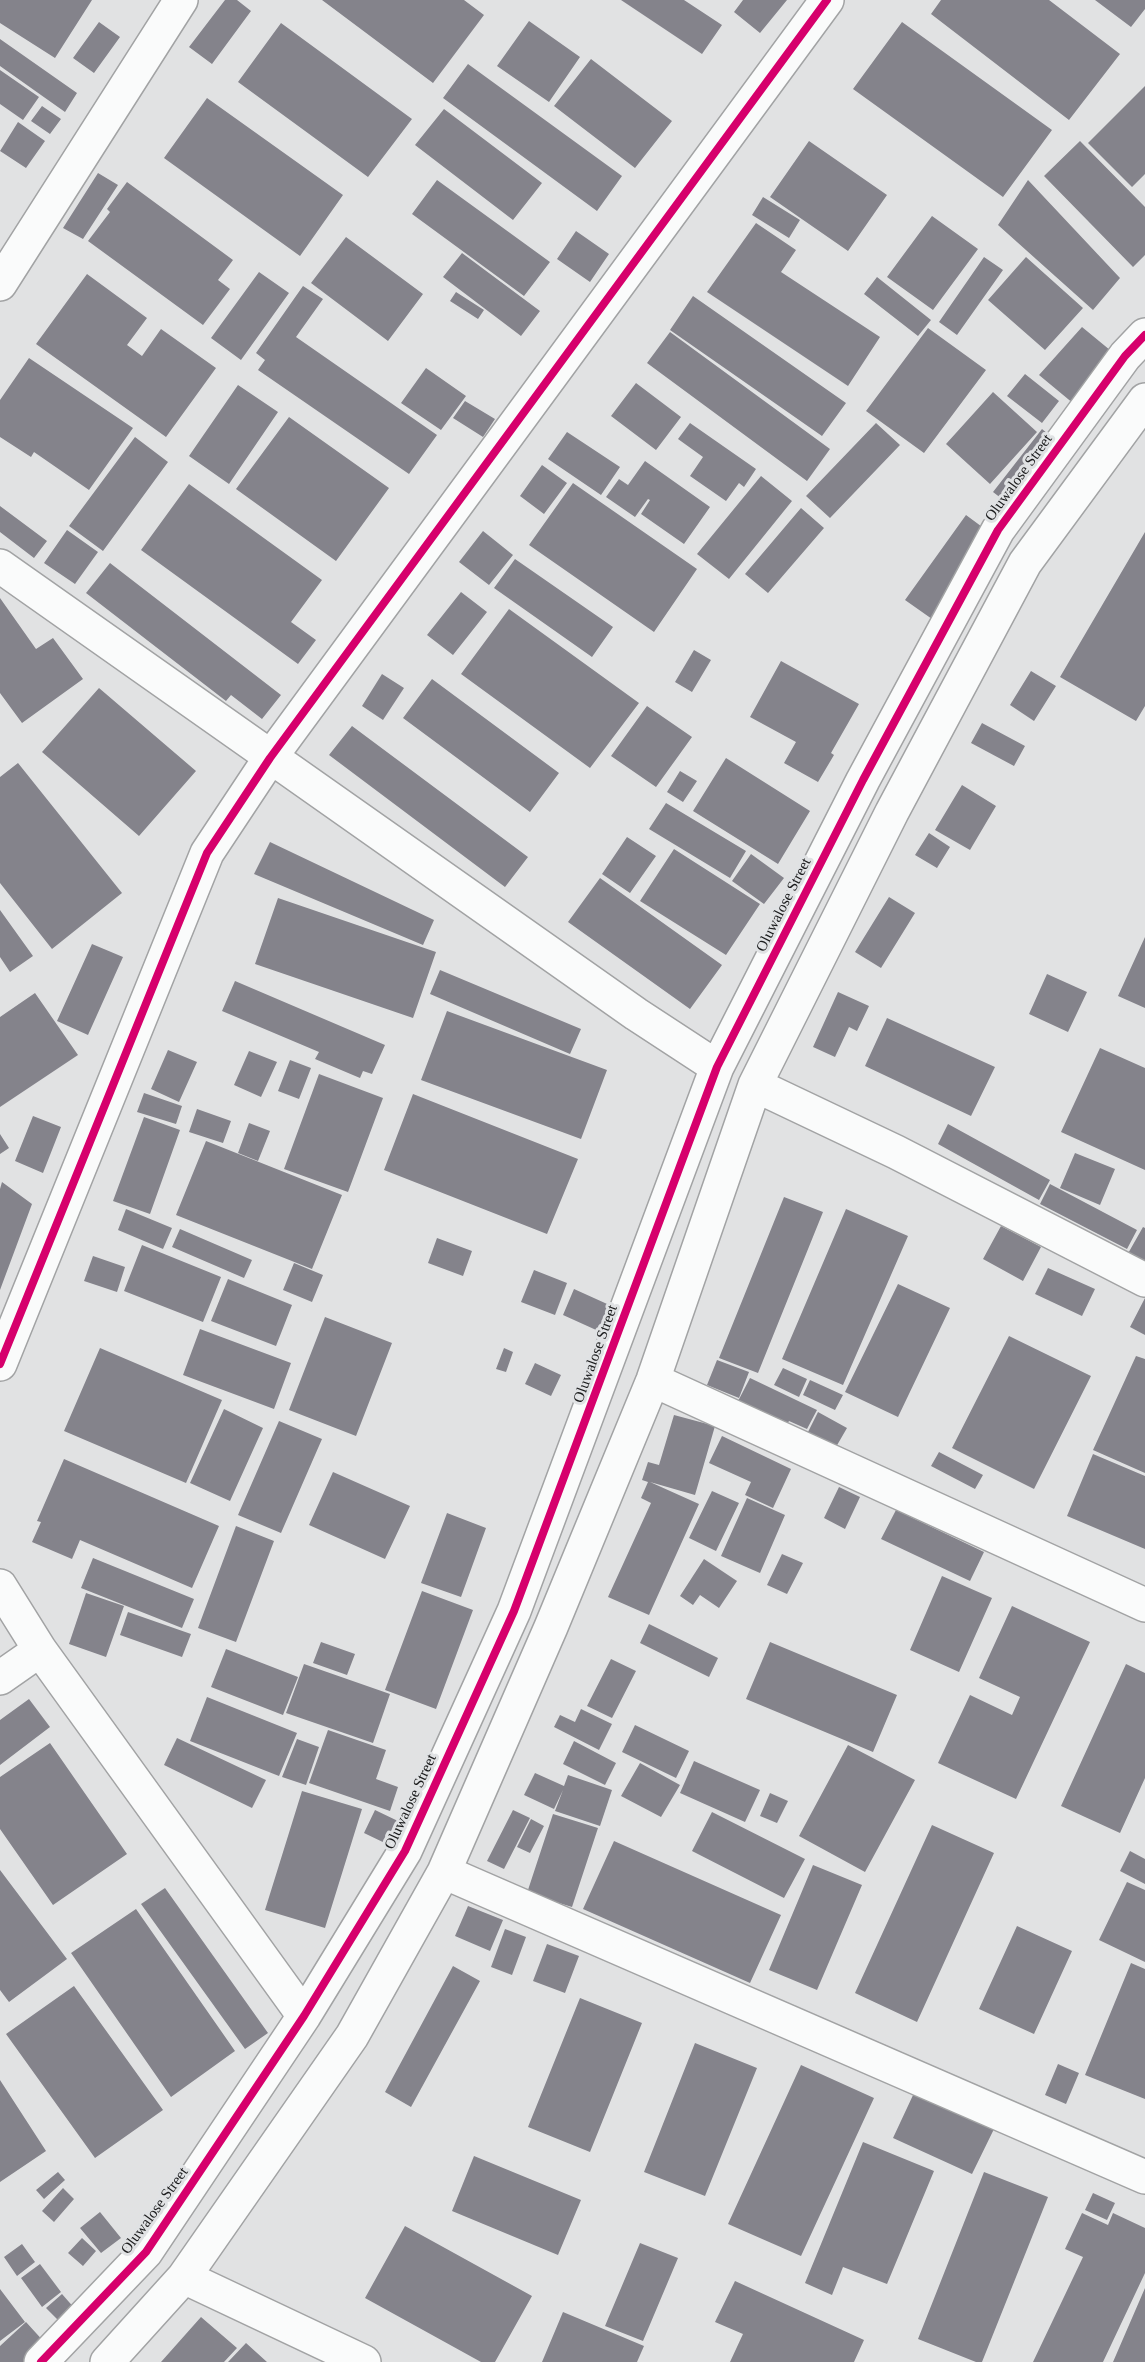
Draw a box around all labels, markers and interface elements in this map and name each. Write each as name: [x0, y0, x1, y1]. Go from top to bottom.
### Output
street label: Oluwalose Street: [981, 431, 1057, 525]
street label: Oluwalose Street: [753, 855, 815, 955]
street label: Oluwalose Street: [570, 1303, 622, 1405]
street label: Oluwalose Street: [381, 1752, 441, 1852]
street label: Oluwalose Street: [117, 2164, 193, 2258]

